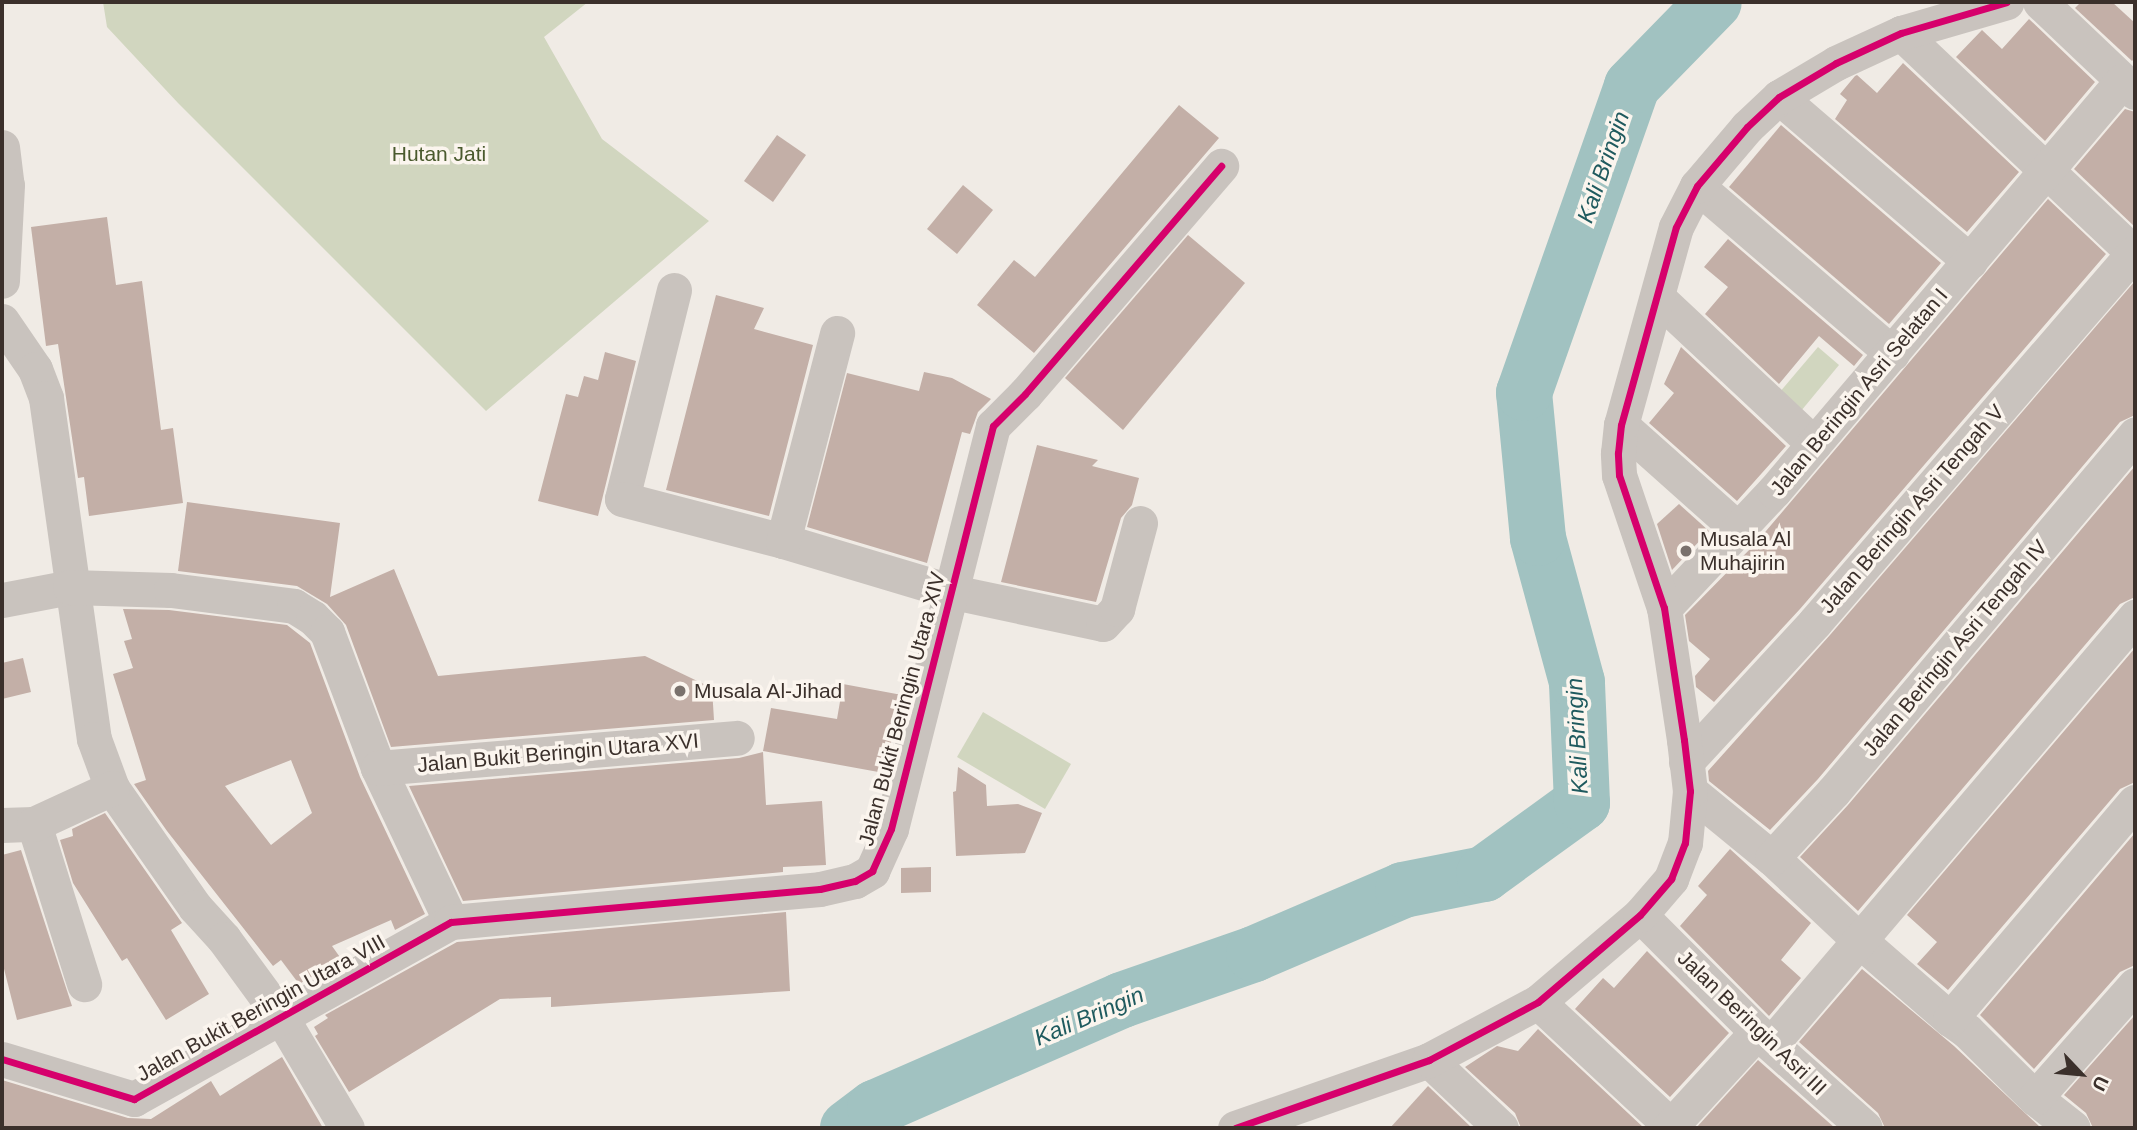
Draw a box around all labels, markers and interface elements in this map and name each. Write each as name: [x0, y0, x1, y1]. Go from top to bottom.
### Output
water label: Kali Bringin: [1571, 108, 1635, 226]
park label: Hutan Jati: [392, 141, 486, 167]
street label: Jalan Beringin Asri Selatan I: [1765, 283, 1953, 501]
street label: Jalan Beringin Asri Tengah V: [1814, 399, 2010, 619]
place label: Musala Al Muhajirin: [1700, 526, 1792, 576]
street label: Jalan Beringin Asri Tengah IV: [1857, 534, 2053, 762]
marker: Musala Al Muhajirin: [1678, 543, 1694, 559]
street label: Jalan Bukit Beringin Utara XIV: [853, 569, 951, 849]
water label: Kali Bringin: [1560, 677, 1594, 795]
place label: Musala Al-Jihad: [694, 678, 843, 704]
marker: Musala Al-Jihad: [672, 683, 688, 699]
street label: Jalan Bukit Beringin Utara XVI: [416, 728, 700, 778]
street label: Jalan Bukit Beringin Utara VIII: [132, 929, 390, 1087]
street label: Jalan Beringin Asri III: [1672, 945, 1832, 1101]
water label: Kali Bringin: [1030, 981, 1148, 1051]
north arrow: [2046, 1039, 2116, 1109]
text: U: [2088, 1073, 2113, 1094]

